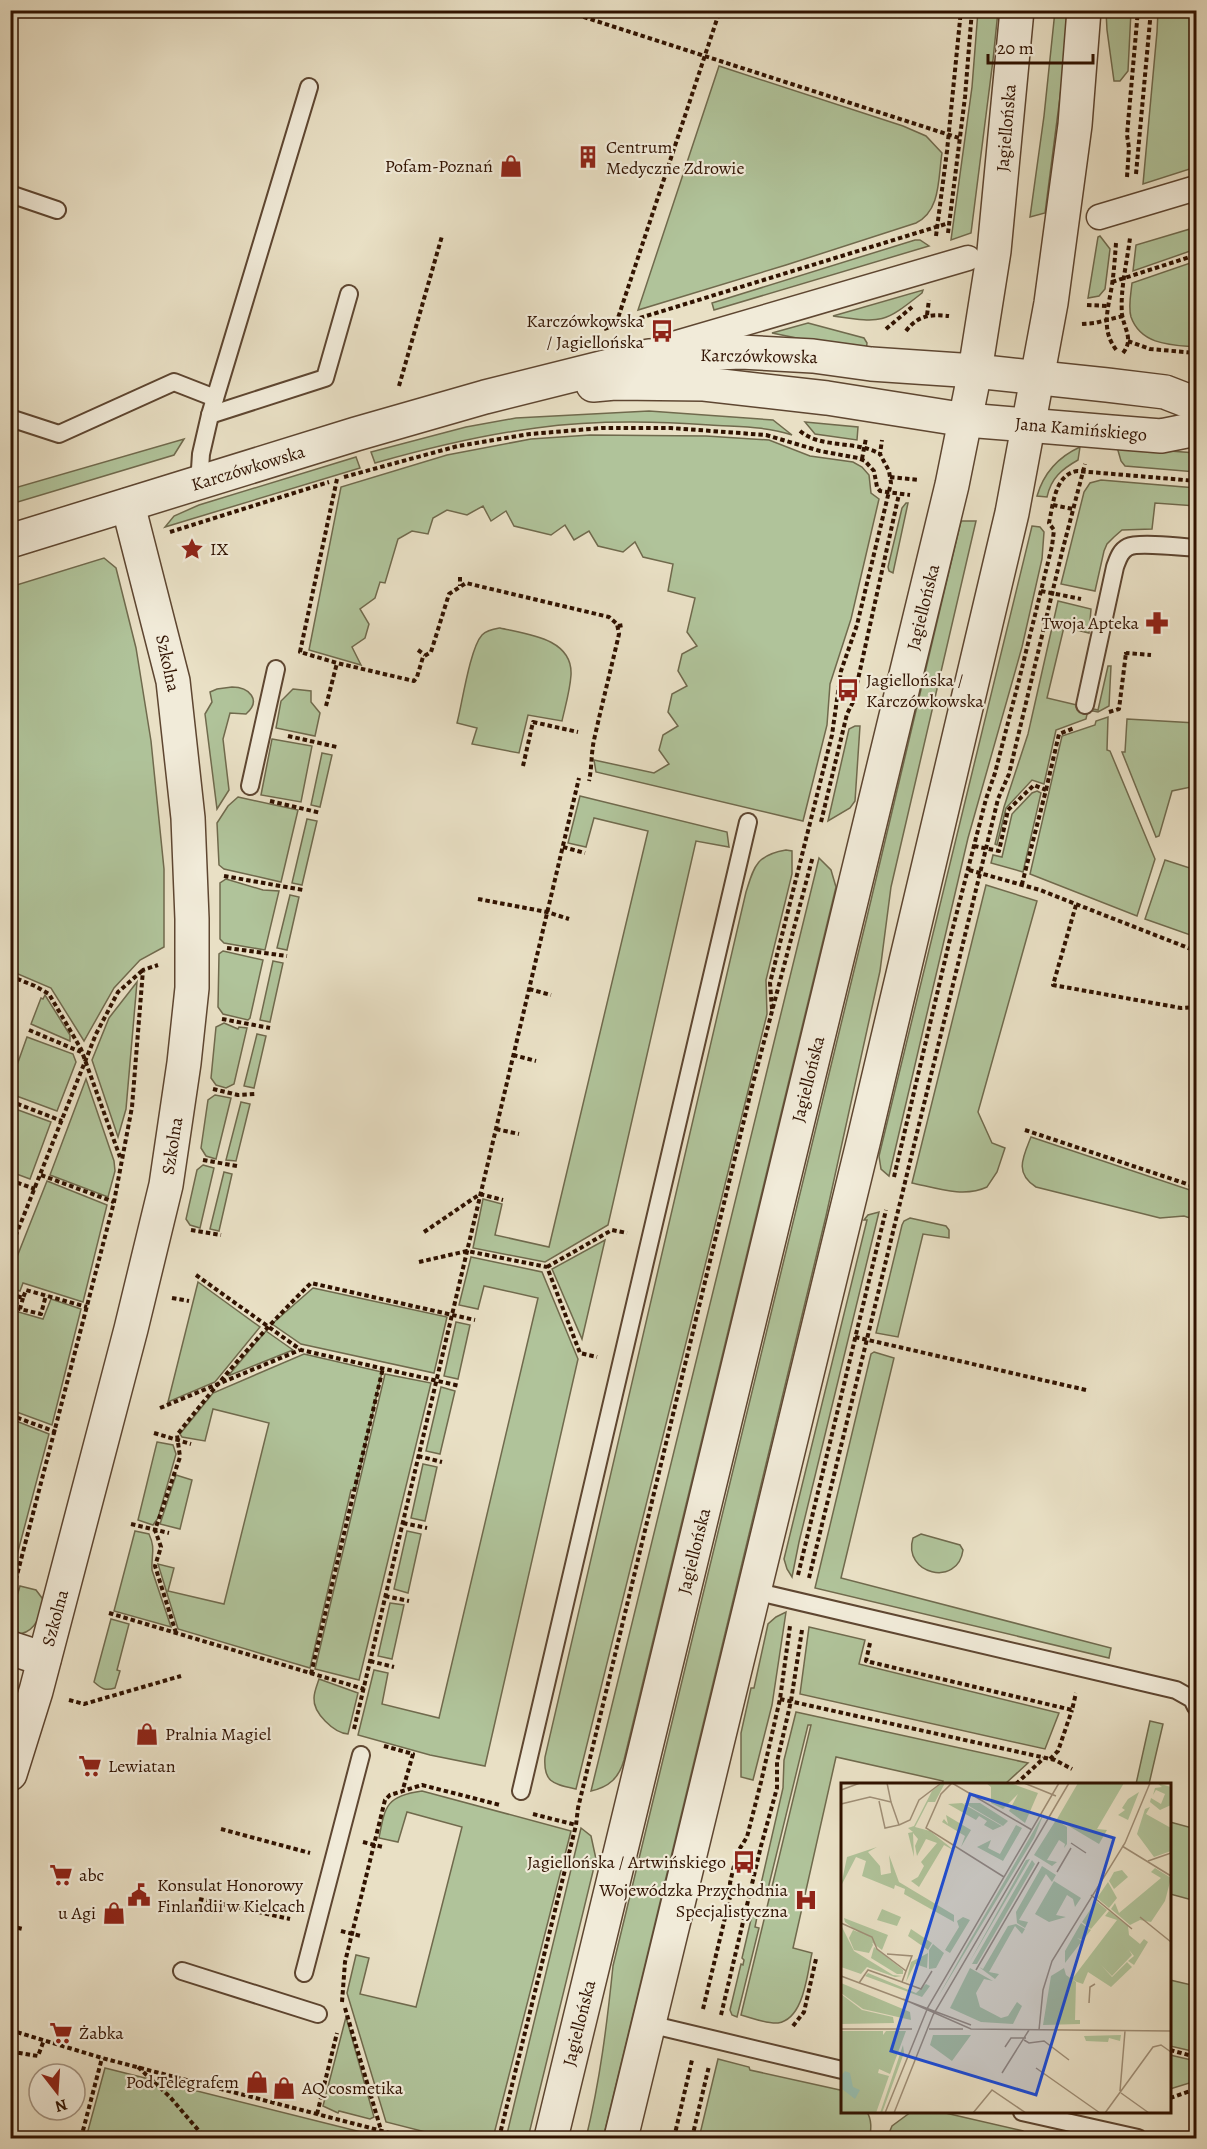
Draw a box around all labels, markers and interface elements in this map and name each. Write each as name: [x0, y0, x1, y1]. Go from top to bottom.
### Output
scale bar: [988, 27, 1093, 65]
text: 20 m: [997, 36, 1034, 60]
street label: Jagiellońska: [990, 83, 1022, 173]
place label: Centrum Medyczne Zdrowie: [606, 135, 745, 180]
building icon: Centrum Medyczne Zdrowie: [575, 144, 601, 170]
shop icon: Pofam-Poznań: [498, 153, 524, 179]
place label: Pofam-Poznań: [385, 154, 493, 178]
place label: Karczówkowska / Jagiellońska: [526, 309, 645, 354]
bus stop icon: Karczówkowska / Jagiellońska: [649, 318, 675, 344]
street label: Karczówkowska: [700, 343, 819, 369]
street label: Jana Kamińskiego: [1014, 411, 1148, 447]
street label: Karczówkowska: [188, 439, 308, 497]
place icon: IX: [179, 536, 205, 562]
place label: IX: [210, 537, 228, 561]
street label: Jagiellońska: [901, 561, 945, 653]
pharmacy icon: Twoja Apteka: [1144, 610, 1170, 636]
place label: Twoja Apteka: [1042, 611, 1140, 635]
street label: Szkolna: [150, 632, 186, 694]
place label: Jagiellońska / Karczówkowska: [866, 668, 984, 713]
bus stop icon: Jagiellońska / Karczówkowska: [835, 677, 861, 703]
street label: Jagiellońska: [786, 1033, 830, 1125]
street label: Szkolna: [156, 1115, 188, 1177]
street label: Jagiellońska: [672, 1505, 716, 1597]
street label: Szkolna: [36, 1586, 74, 1649]
shop icon: Pralnia Magiel: [134, 1721, 160, 1747]
place label: Pralnia Magiel: [165, 1722, 272, 1746]
supermarket icon: Lewiatan: [77, 1753, 103, 1779]
place label: Lewiatan: [108, 1754, 176, 1778]
inset map: [841, 1783, 1171, 2113]
bus stop icon: Jagiellońska / Artwińskiego: [731, 1849, 757, 1875]
place label: Jagiellońska / Artwińskiego: [527, 1850, 726, 1874]
supermarket icon: abc: [48, 1862, 74, 1888]
place label: abc: [79, 1863, 104, 1887]
place label: Konsulat Honorowy Finlandii w Kielcach: [157, 1873, 305, 1918]
place label: Wojewódzka Przychodnia Specjalistyczna: [598, 1878, 789, 1923]
public building icon: Konsulat Honorowy Finlandii w Kielcach: [126, 1882, 152, 1908]
hospital icon: Wojewódzka Przychodnia Specjalistyczna: [793, 1887, 819, 1913]
shop icon: u Agi: [101, 1900, 127, 1926]
place label: u Agi: [58, 1901, 96, 1925]
street label: Jagiellońska: [557, 1977, 601, 2069]
supermarket icon: Żabka: [48, 2020, 74, 2046]
place label: Żabka: [79, 2021, 124, 2045]
north arrow: [27, 2062, 87, 2122]
shop icon: Pod Telegrafem: [244, 2069, 270, 2095]
place label: Pod Telegrafem: [126, 2070, 239, 2094]
shop icon: AQ cosmetika: [271, 2075, 297, 2101]
place label: AQ cosmetika: [301, 2076, 404, 2100]
text: N: [52, 2093, 70, 2118]

